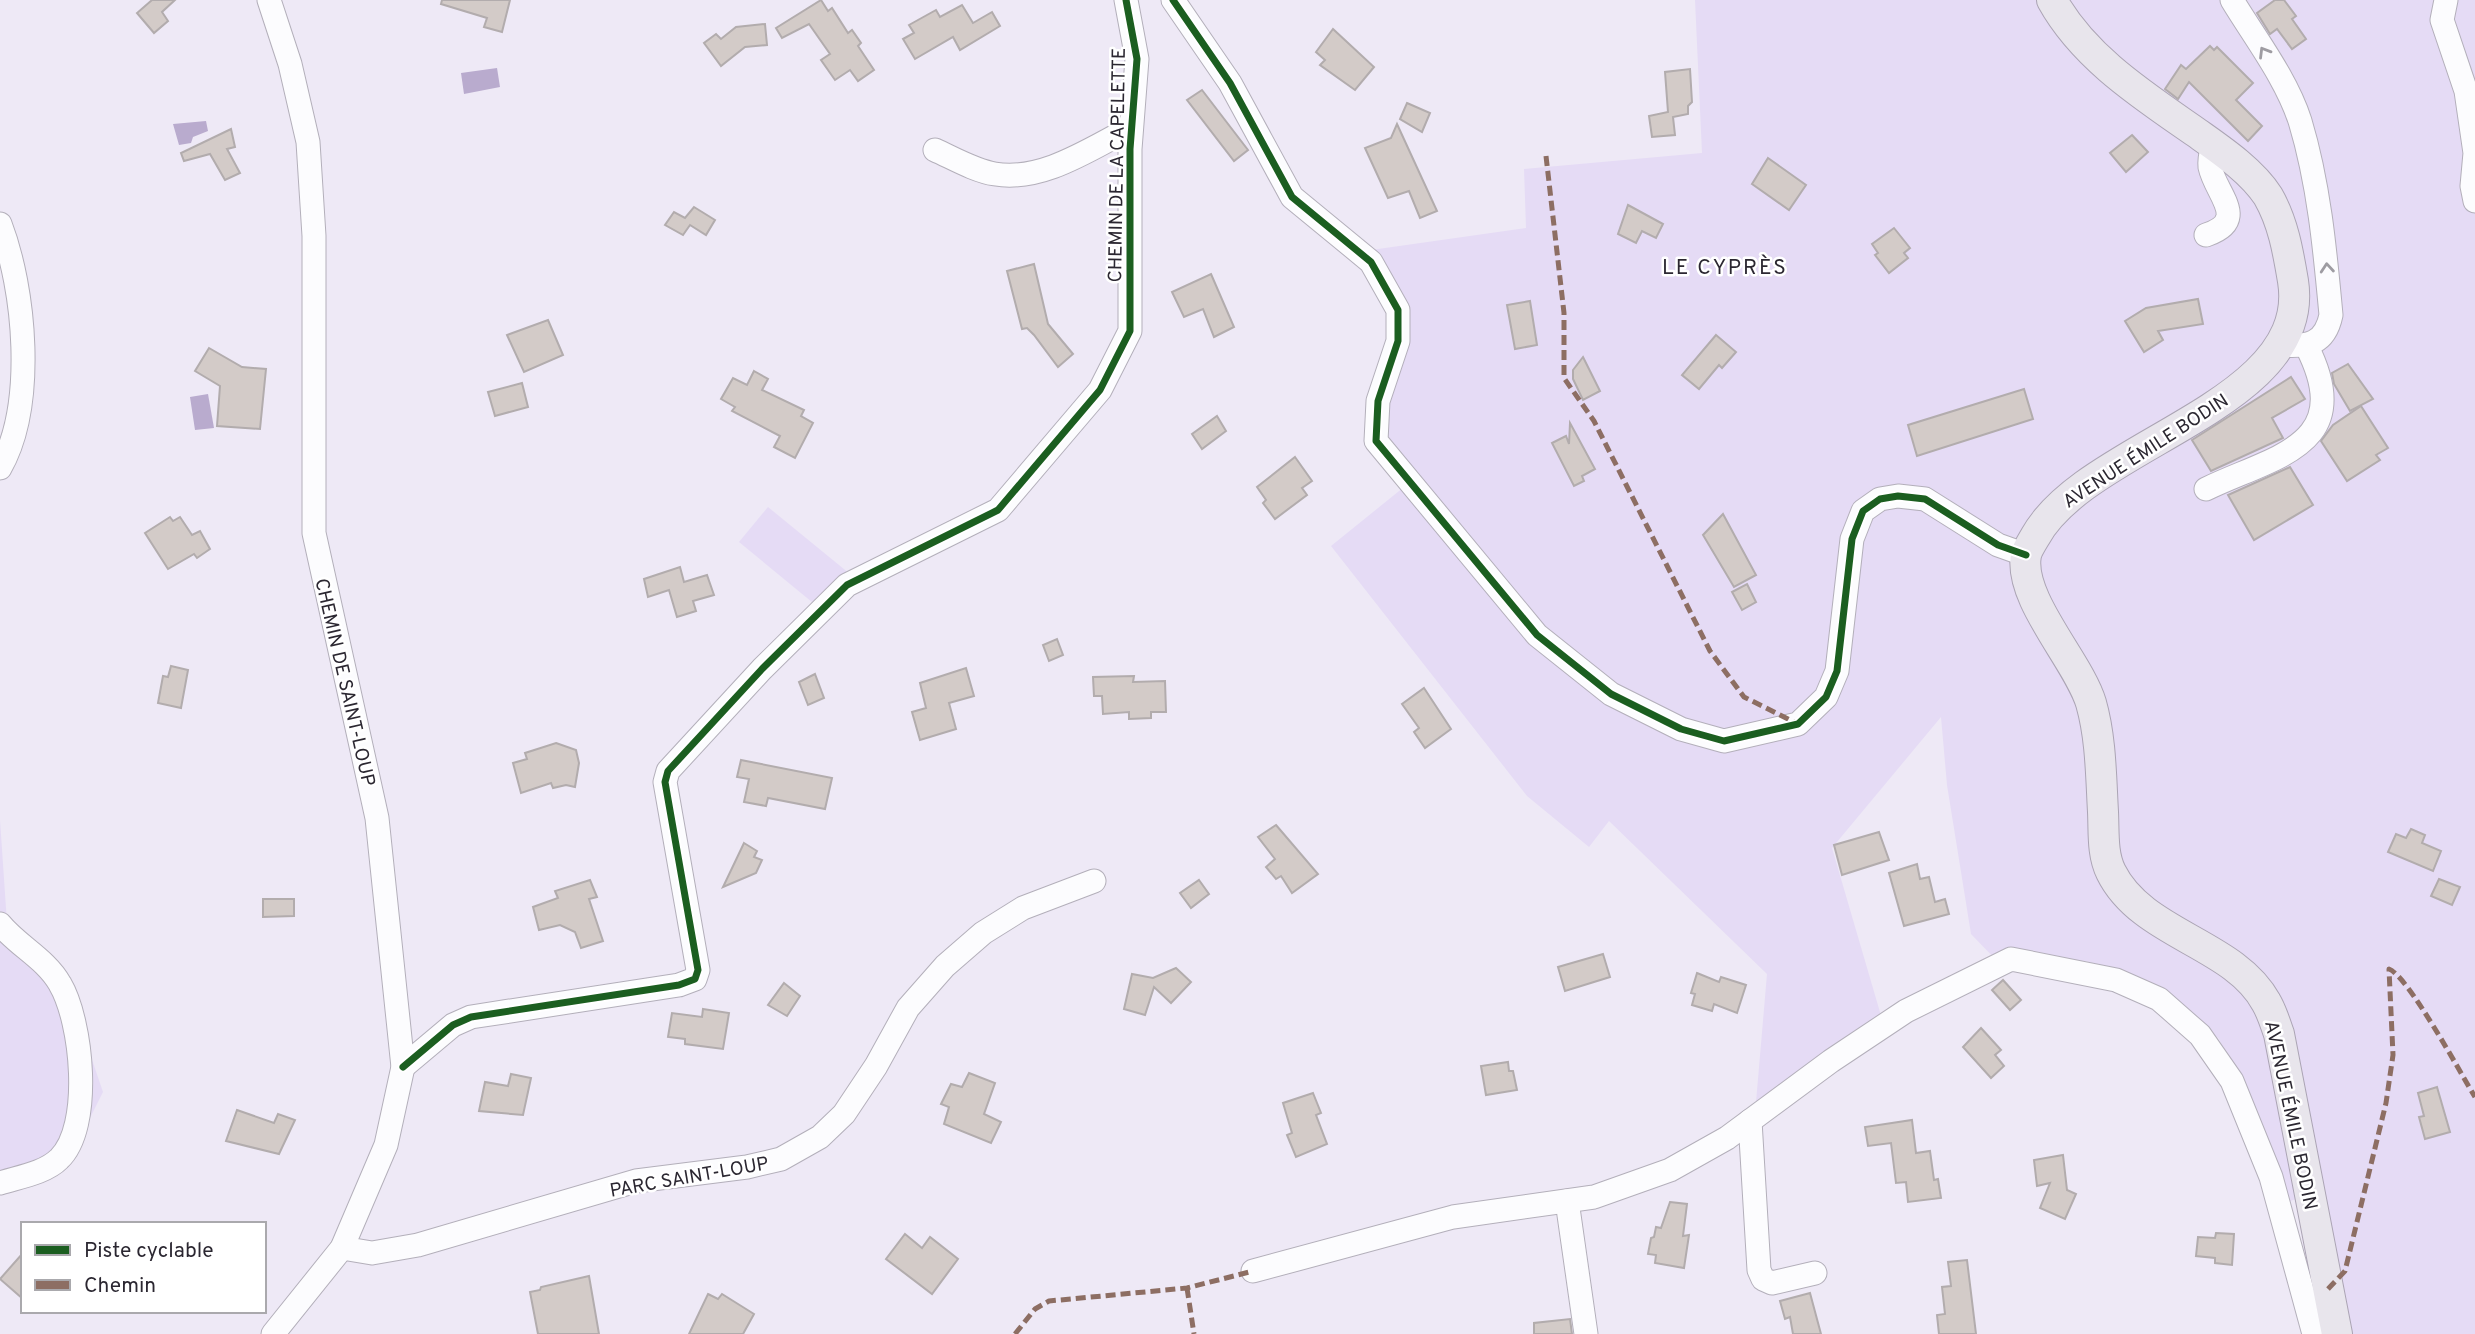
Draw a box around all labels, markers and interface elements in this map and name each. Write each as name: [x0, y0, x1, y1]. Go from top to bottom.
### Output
one-way arrow: [2259, 46, 2272, 59]
street label: CHEMIN DE LA CAPELETTE: [1104, 48, 1132, 283]
district label: LE CYPRÈS: [1662, 254, 1788, 282]
one-way arrow: [2320, 262, 2335, 273]
street label: AVENUE ÉMILE BODIN: [2058, 388, 2234, 514]
street label: CHEMIN DE SAINT-LOUP: [308, 576, 380, 789]
street label: AVENUE ÉMILE BODIN: [2258, 1018, 2323, 1212]
street label: PARC SAINT-LOUP: [608, 1152, 771, 1204]
legend: [21, 1222, 266, 1313]
text: Piste cyclable: [84, 1238, 214, 1265]
text: Chemin: [84, 1273, 156, 1300]

